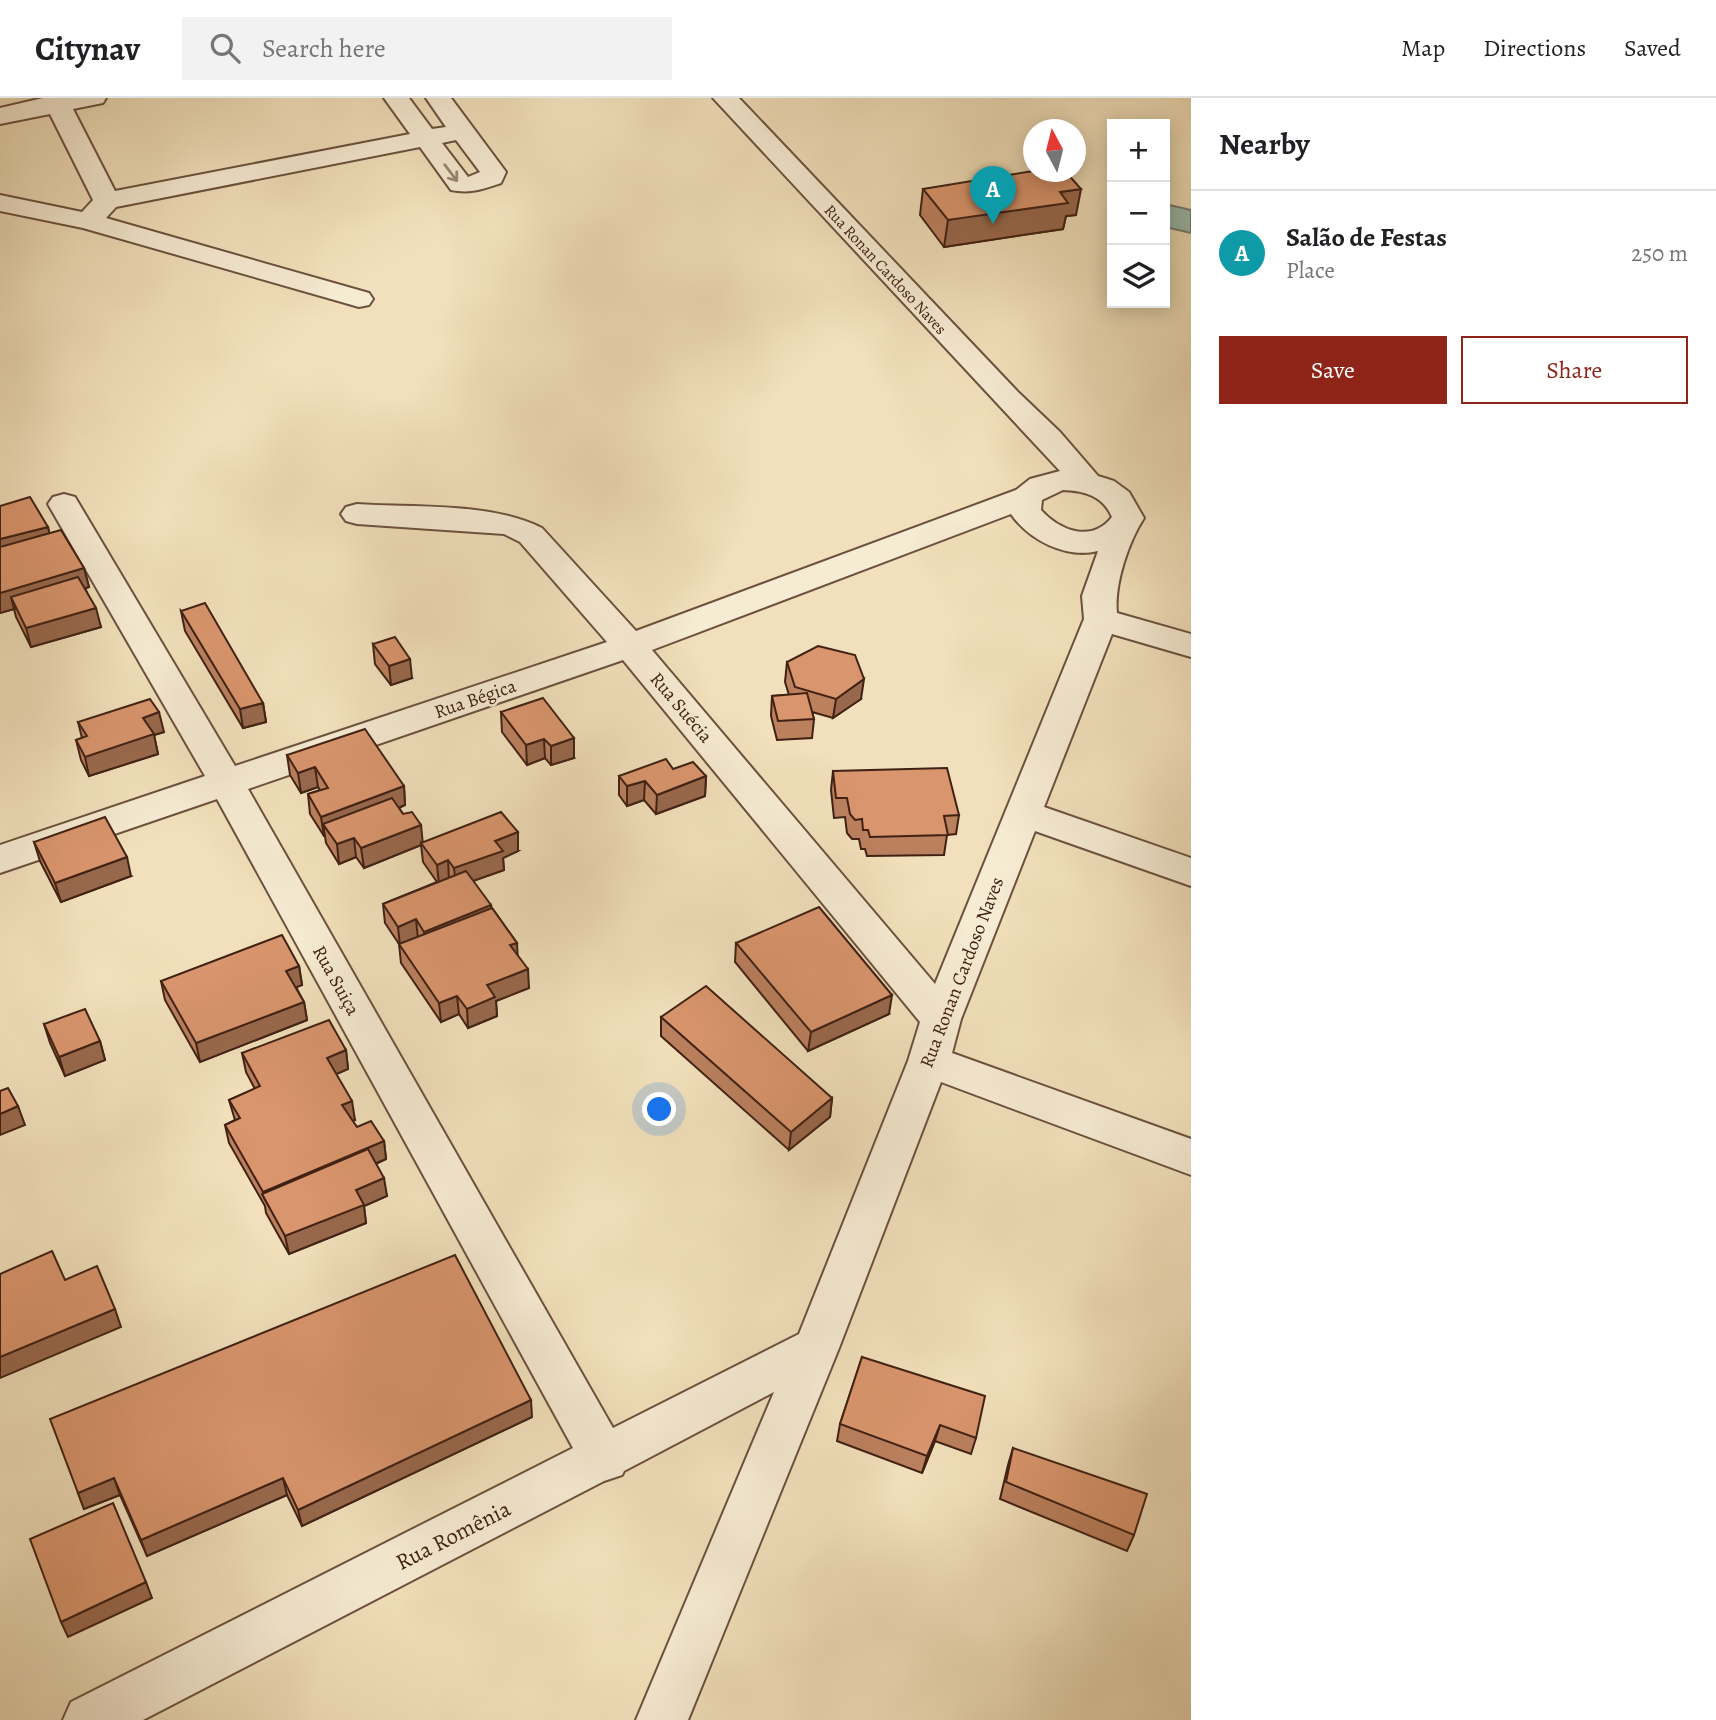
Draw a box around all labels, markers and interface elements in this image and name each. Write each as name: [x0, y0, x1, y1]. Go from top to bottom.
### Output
search box: [182, 17, 672, 80]
text: Citynav: [35, 26, 140, 71]
icon: search: [206, 29, 244, 67]
text: Search here: [262, 31, 386, 66]
text: Map: [1401, 32, 1445, 64]
text: Directions: [1483, 32, 1586, 64]
text: Saved: [1624, 32, 1681, 64]
north arrow: [1023, 119, 1086, 182]
map controls: [1107, 119, 1170, 308]
button: +: [1107, 119, 1170, 182]
text: Nearby: [1219, 124, 1310, 164]
one-way arrow: [444, 163, 459, 182]
pin: A: [970, 166, 1016, 224]
button: −: [1107, 182, 1170, 245]
street label: Rua Ronan Cardoso Naves: [819, 200, 951, 339]
text: Salão de Festas: [1286, 220, 1447, 255]
text: A: [1235, 238, 1249, 269]
text: 250 m: [1631, 238, 1688, 269]
button: layers: [1107, 245, 1170, 308]
text: Place: [1286, 255, 1335, 286]
button: Save: [1219, 336, 1447, 404]
button: Share: [1461, 336, 1688, 404]
street label: Rua Suécia: [644, 667, 719, 749]
street label: Rua Bégica: [431, 673, 520, 725]
street label: Rua Ronan Cardoso Naves: [914, 873, 1010, 1071]
street label: Rua Suiça: [306, 941, 366, 1020]
your location: [642, 1092, 676, 1126]
street label: Rua Romênia: [390, 1493, 516, 1578]

